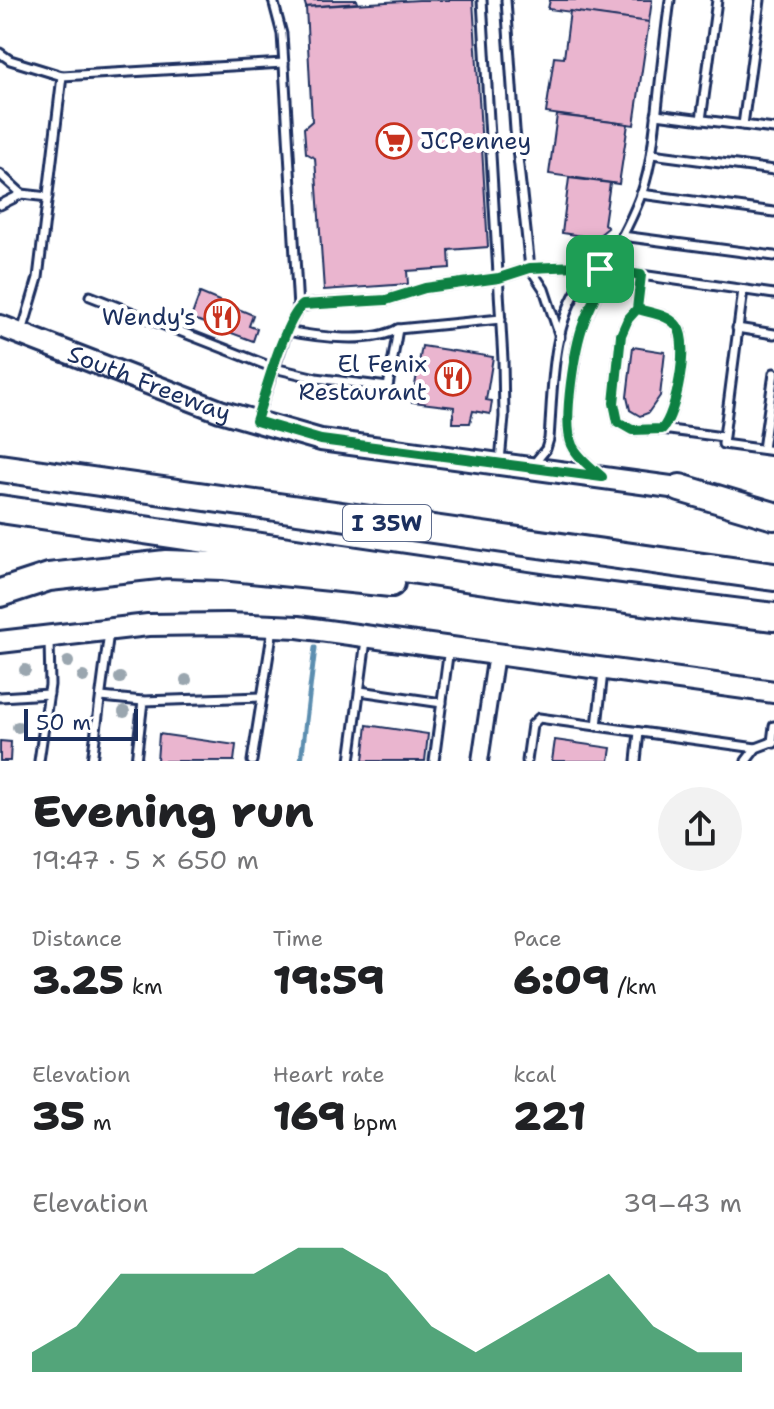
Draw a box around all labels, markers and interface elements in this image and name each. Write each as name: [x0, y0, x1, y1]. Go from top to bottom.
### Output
supermarket icon: JCPenney: [375, 122, 413, 160]
place label: JCPenney: [420, 125, 531, 157]
pin: [566, 235, 634, 303]
icon: arrive: [578, 247, 622, 291]
restaurant icon: Wendy's: [203, 298, 241, 336]
place label: Wendy's: [102, 301, 196, 333]
street label: South Freeway: [63, 338, 234, 429]
place label: El Fenix Restaurant: [299, 348, 427, 408]
restaurant icon: El Fenix Restaurant: [434, 359, 472, 397]
road number: I 35W: [343, 505, 431, 541]
scale bar: [24, 705, 138, 741]
text: 50 m: [36, 708, 91, 737]
text: Evening run: [32, 782, 314, 841]
button: share: [658, 787, 742, 871]
text: 19:47 · 5 × 650 m: [32, 842, 259, 877]
text: Distance: [32, 924, 122, 953]
text: Time: [273, 924, 323, 953]
text: Pace: [513, 924, 562, 953]
text: 3.25: [32, 953, 124, 1007]
text: 19:59: [273, 953, 385, 1007]
text: 6:09: [513, 953, 610, 1007]
text: km: [124, 972, 163, 1001]
text: /km: [610, 972, 657, 1001]
text: Elevation: [32, 1060, 130, 1089]
text: Heart rate: [273, 1060, 385, 1089]
text: kcal: [513, 1060, 556, 1089]
text: 35: [32, 1089, 85, 1143]
text: 169: [273, 1089, 345, 1143]
text: 221: [513, 1089, 586, 1143]
text: m: [85, 1108, 112, 1137]
text: bpm: [345, 1108, 397, 1137]
text: Elevation: [32, 1185, 148, 1220]
text: 39–43 m: [623, 1185, 742, 1220]

